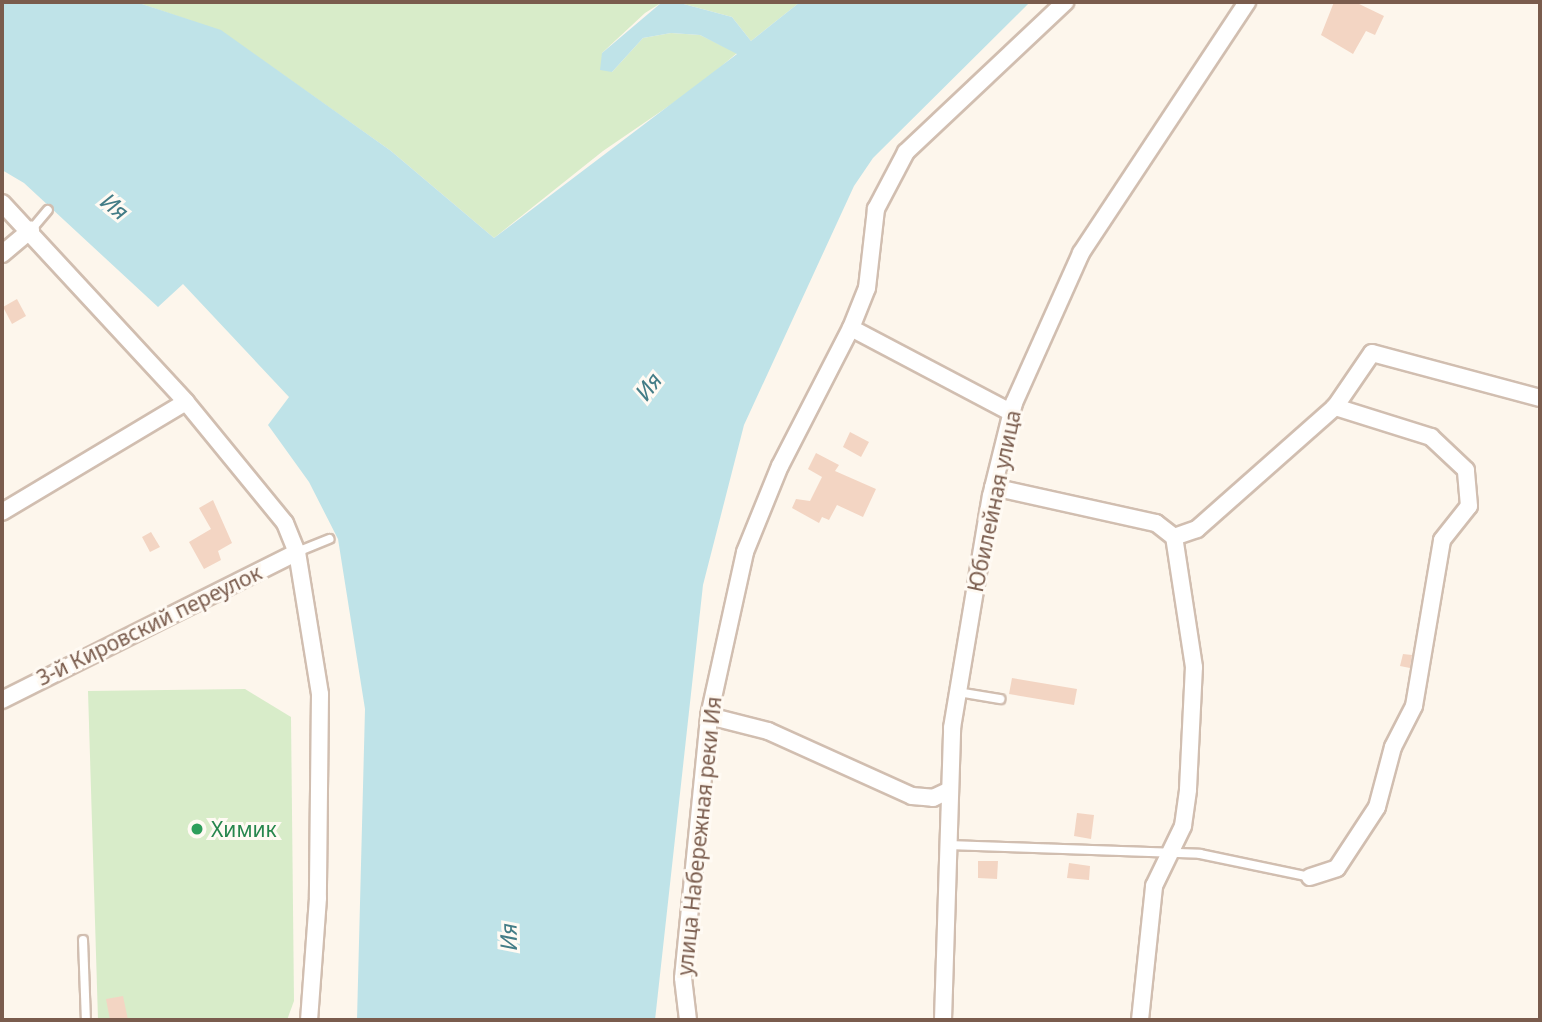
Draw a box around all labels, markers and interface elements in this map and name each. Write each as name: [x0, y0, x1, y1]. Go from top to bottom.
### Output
water label: Ия: [96, 187, 134, 225]
water label: Ия: [629, 367, 667, 405]
street label: Юбилейная улица: [962, 408, 1026, 594]
street label: 3-й Кировский переулок: [32, 559, 266, 691]
street label: улица Набережная реки Ия: [672, 695, 726, 977]
place label: Химик: [211, 816, 277, 842]
marker: Химик: [189, 821, 205, 837]
water label: Ия: [494, 923, 522, 951]

